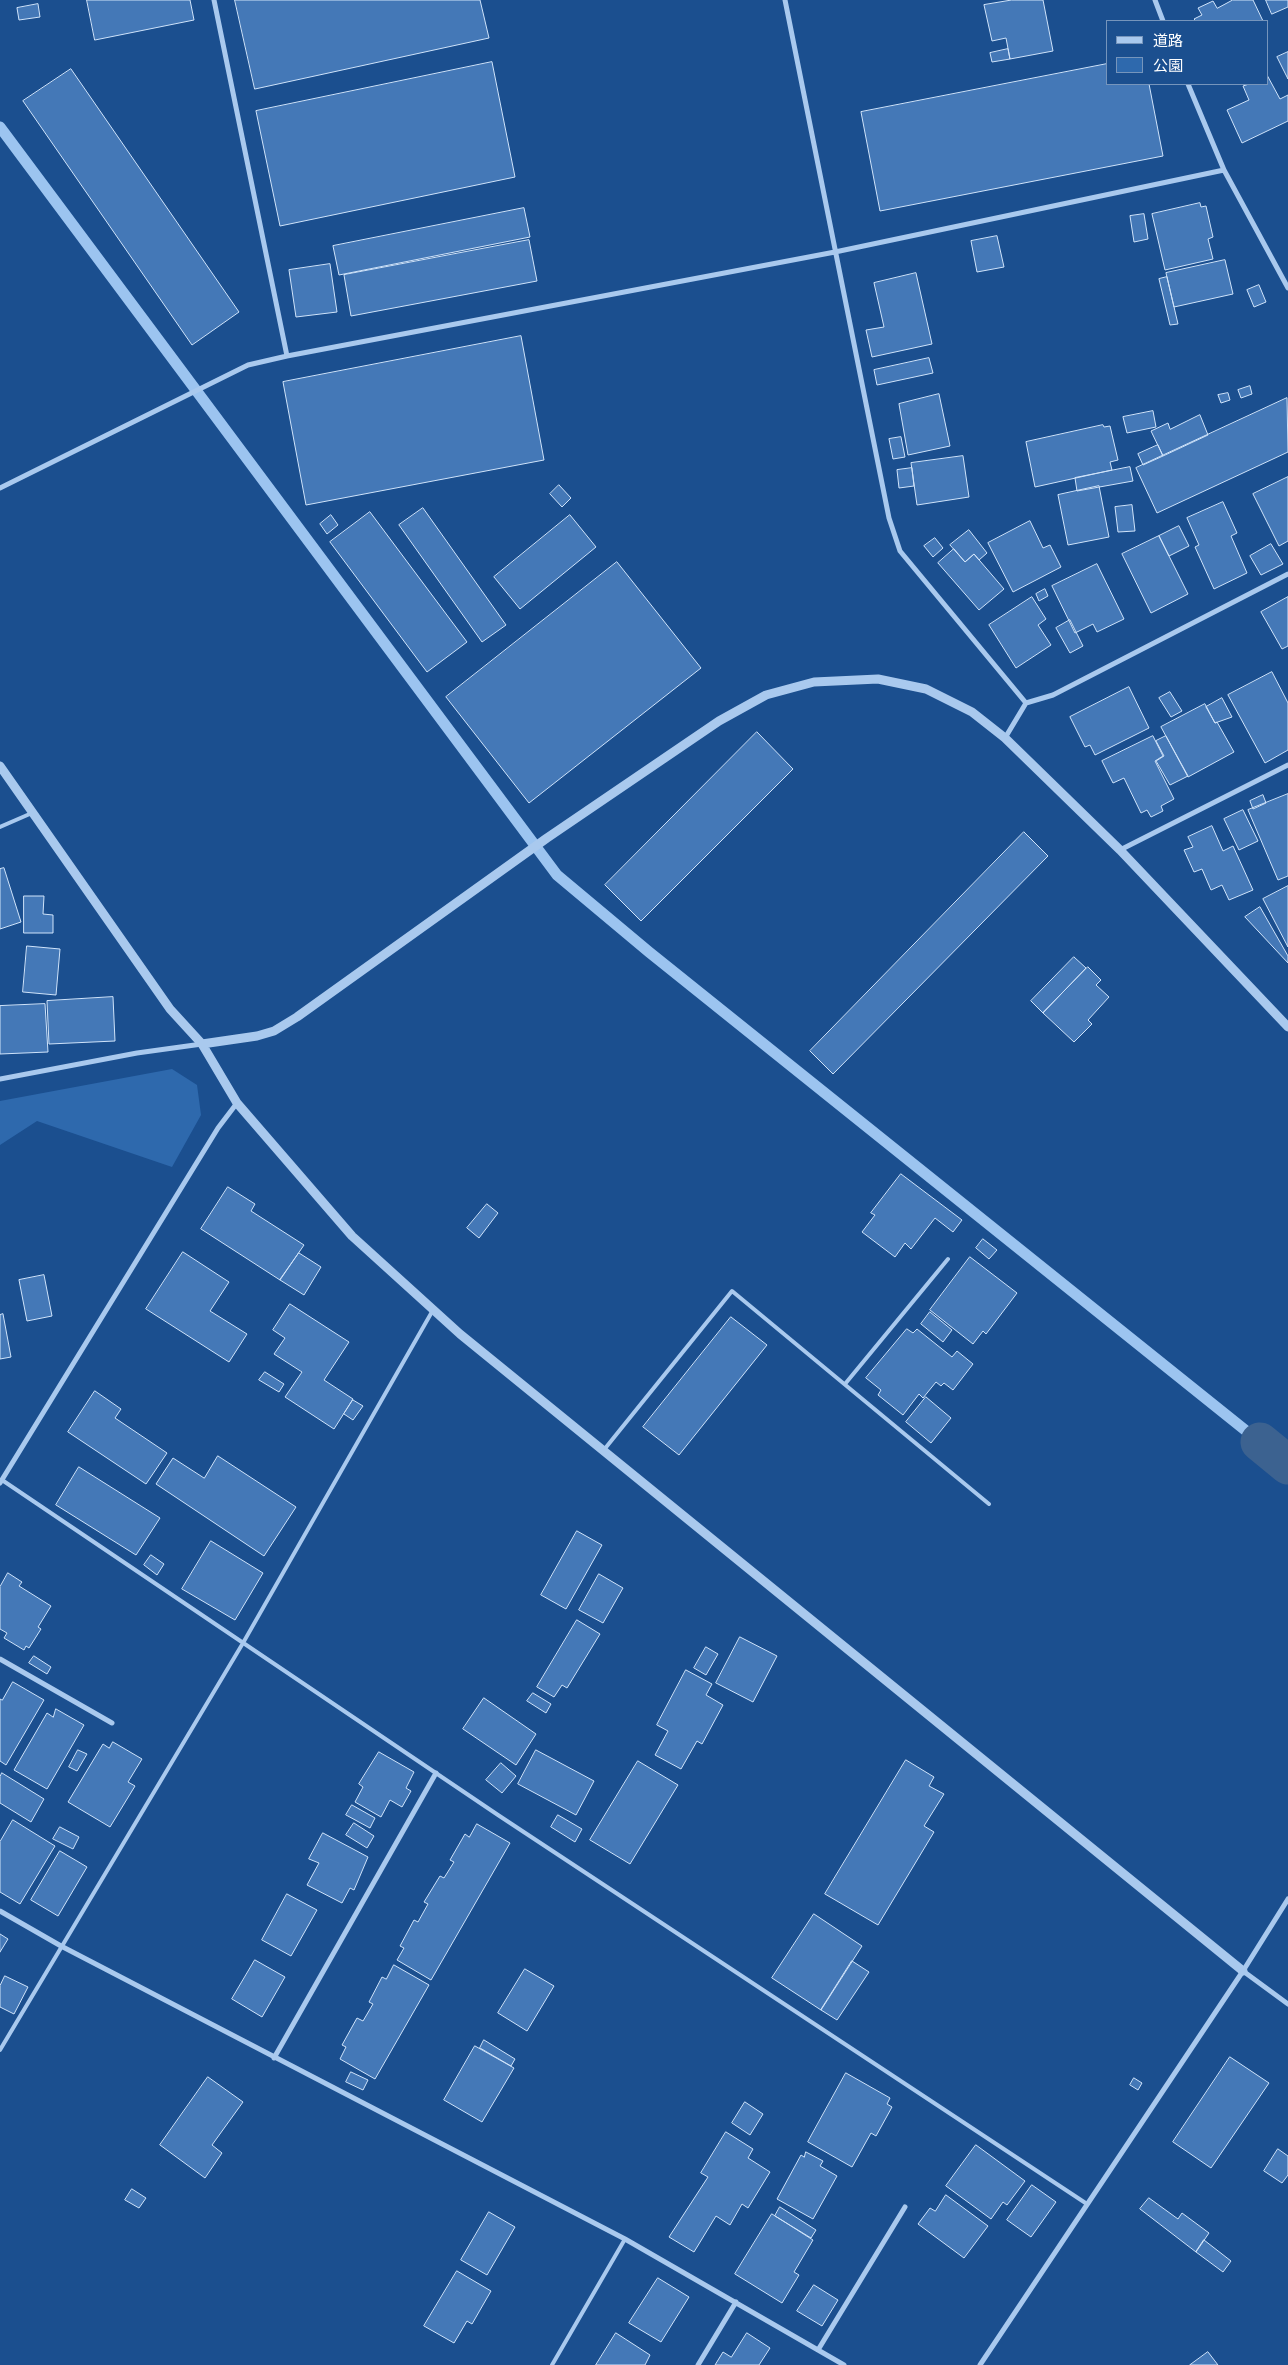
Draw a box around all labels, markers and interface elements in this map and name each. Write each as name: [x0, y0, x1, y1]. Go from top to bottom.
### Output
legend: [1106, 20, 1268, 85]
text: 道路: [1153, 32, 1183, 50]
text: 公園: [1153, 57, 1183, 75]

